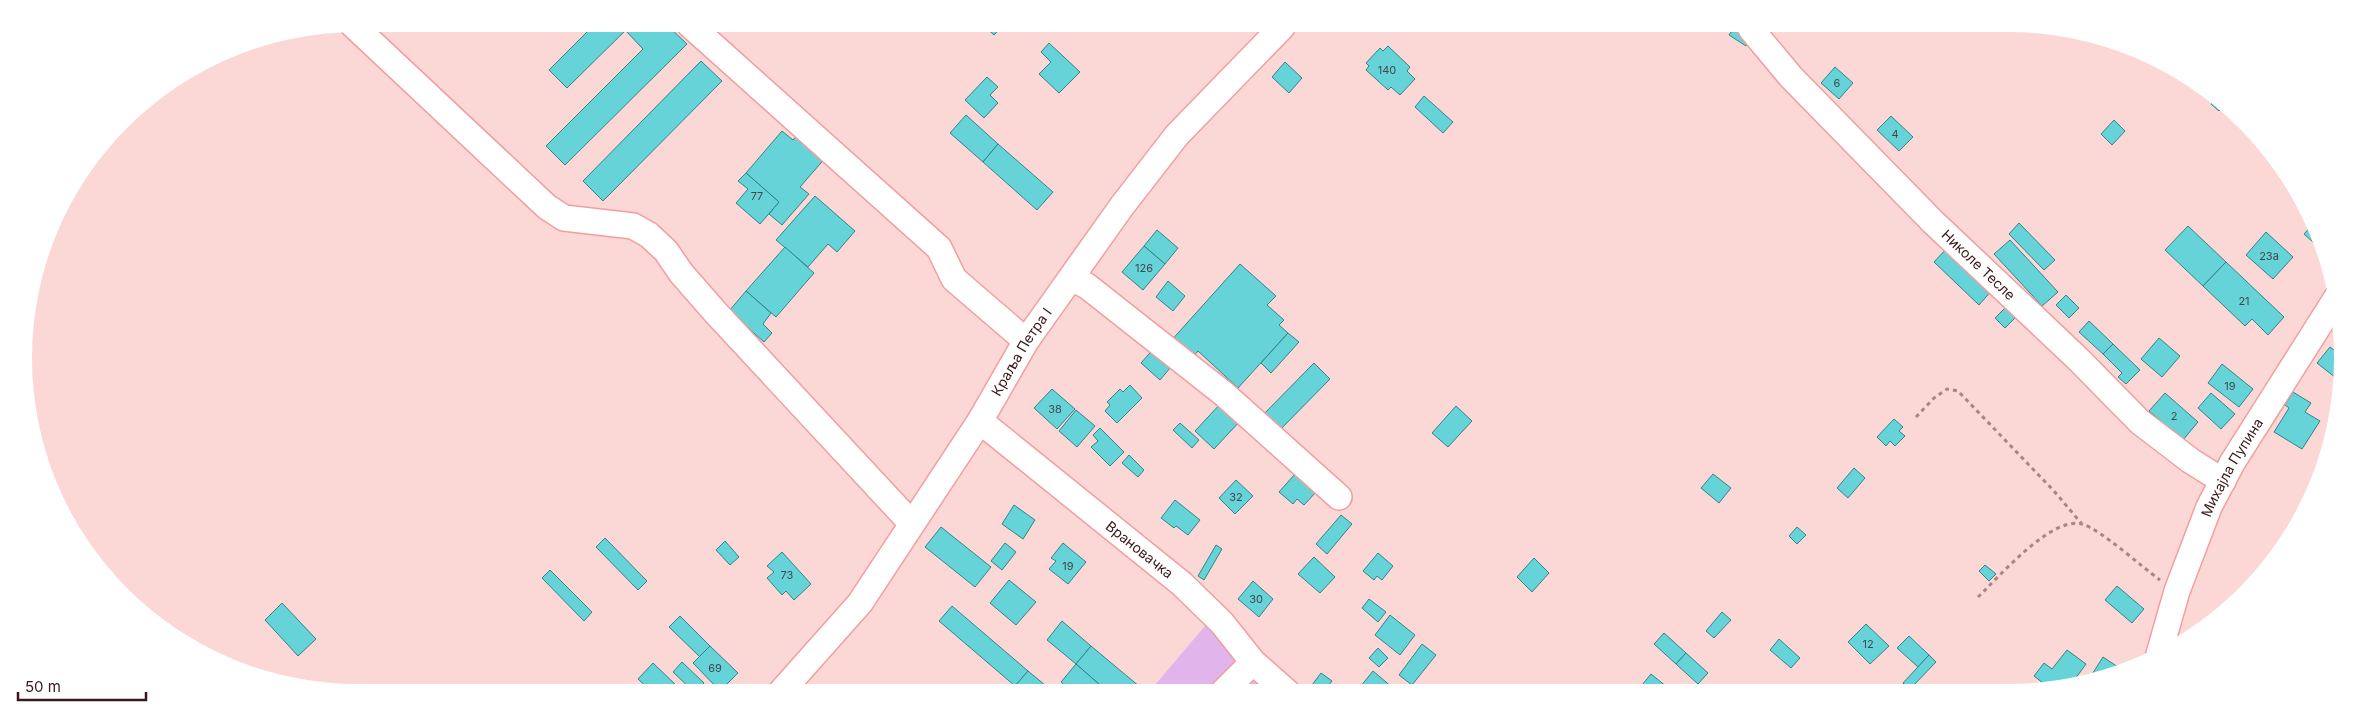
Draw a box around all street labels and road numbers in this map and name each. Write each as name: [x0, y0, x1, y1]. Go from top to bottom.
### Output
street label: Николе Тесле: [1938, 226, 2019, 303]
street label: Краља Петра I: [987, 304, 1055, 399]
street label: Михајла Пупина: [2197, 415, 2266, 519]
street label: Врановачка: [1103, 517, 1177, 582]

